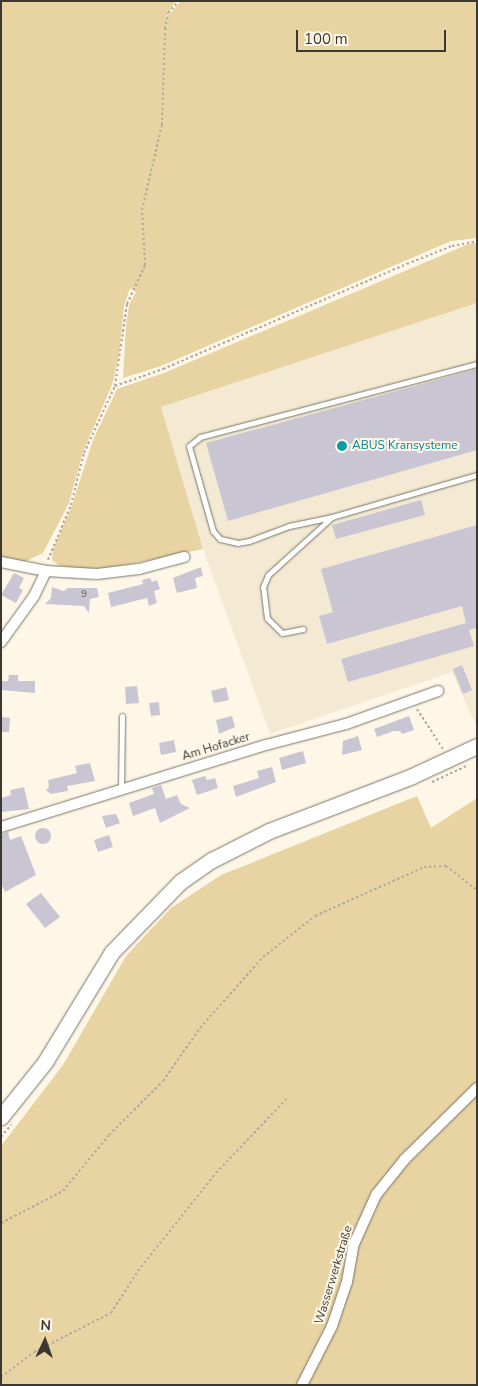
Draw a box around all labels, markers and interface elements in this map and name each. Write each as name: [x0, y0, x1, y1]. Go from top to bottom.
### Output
scale bar: [298, 20, 448, 52]
text: 100 m: [304, 29, 348, 49]
place label: ABUS Kransysteme: [352, 439, 458, 453]
marker: ABUS Kransysteme: [336, 440, 348, 452]
house number: 9: [81, 589, 87, 601]
street label: Am Hofacker: [180, 730, 252, 764]
street label: Wasserwerkstraße: [312, 1224, 356, 1326]
north arrow: [20, 1316, 70, 1366]
text: N: [40, 1316, 52, 1335]

